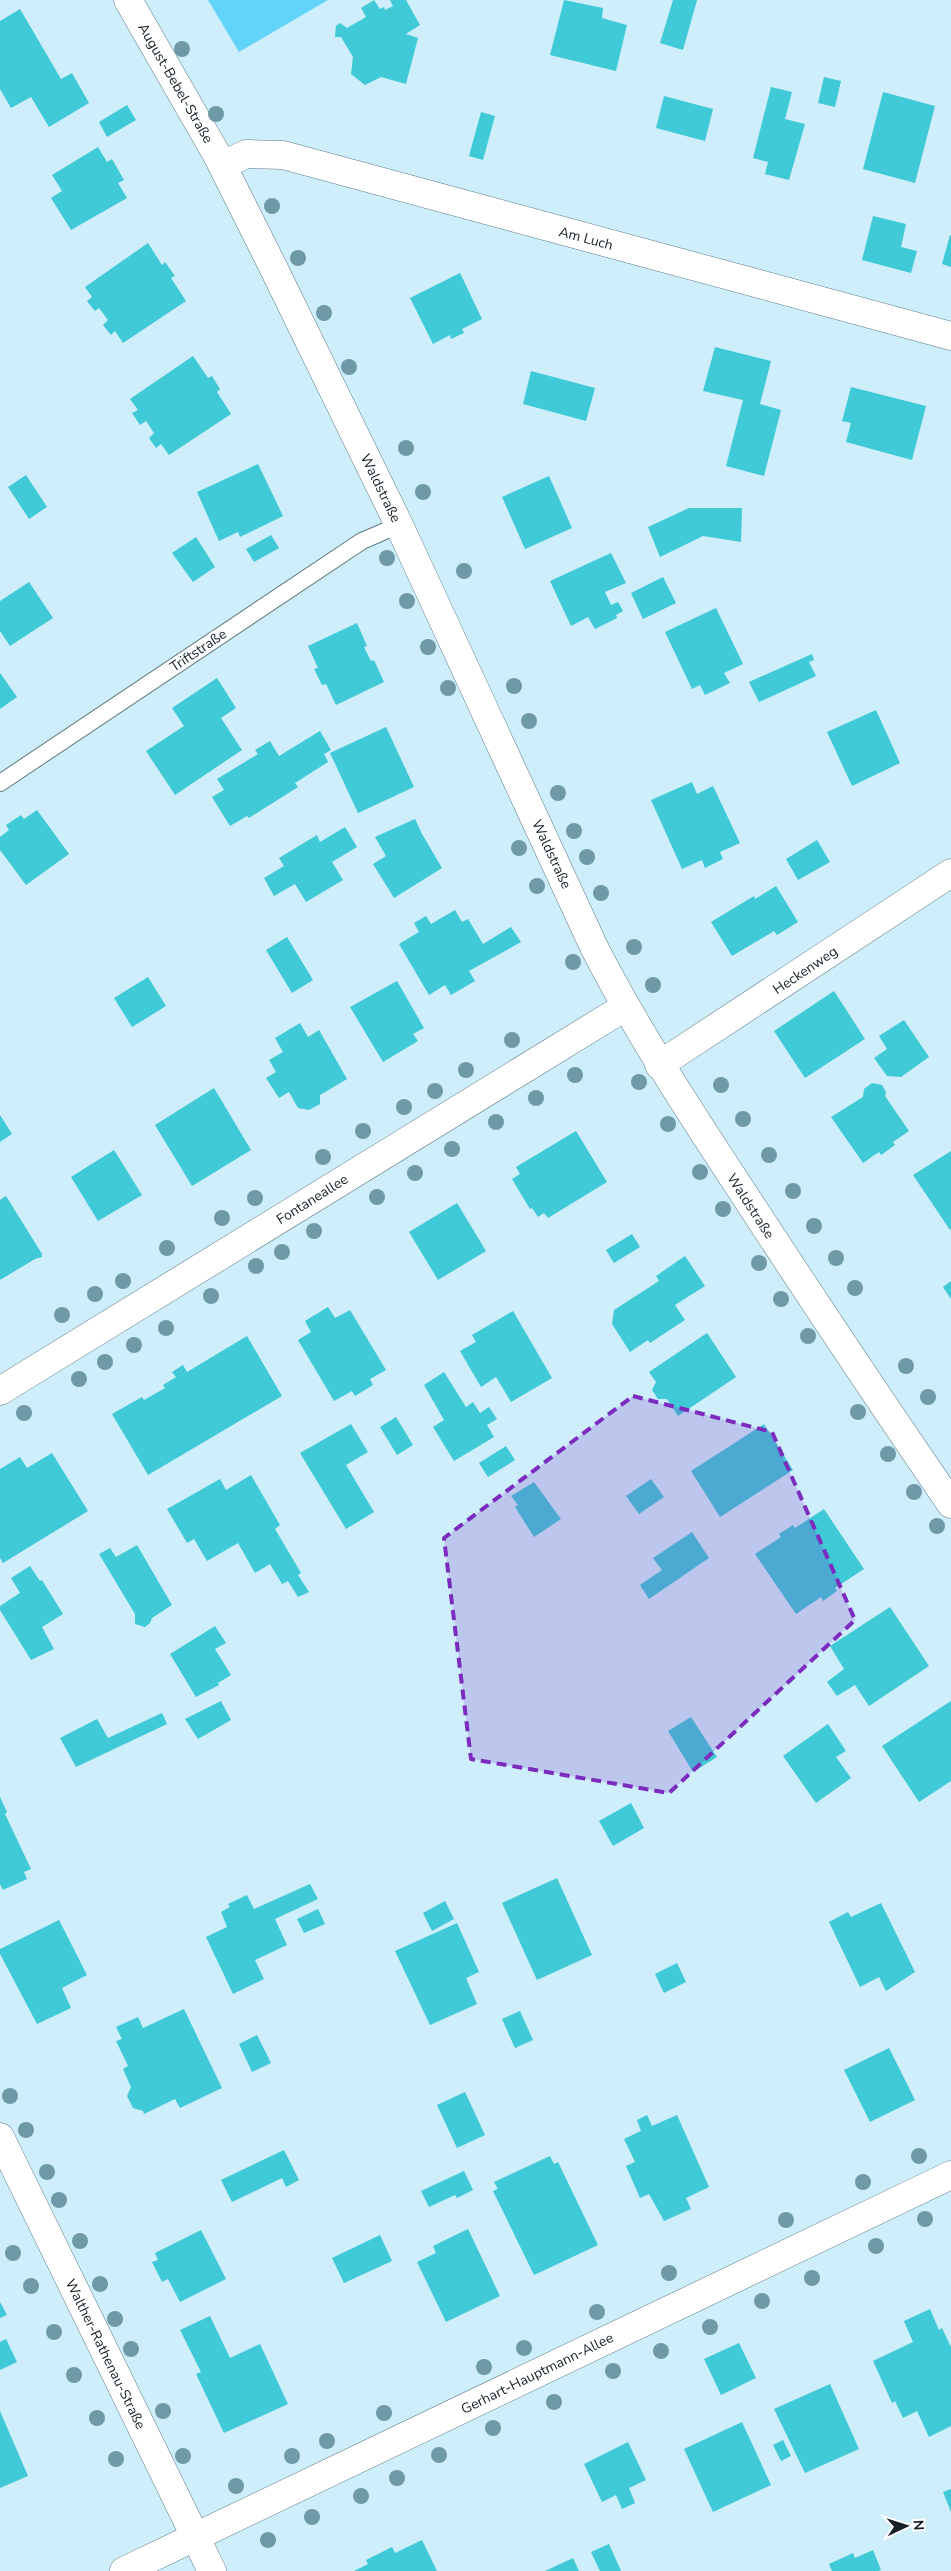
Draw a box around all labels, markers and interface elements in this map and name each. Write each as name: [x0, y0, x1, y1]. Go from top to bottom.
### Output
street label: August-Bebel-Straße: [133, 20, 218, 147]
street label: Am Luch: [557, 222, 615, 255]
street label: Waldstraße: [356, 451, 405, 526]
street label: Triftstraße: [166, 624, 230, 676]
street label: Waldstraße: [527, 817, 576, 892]
street label: Heckenweg: [769, 942, 841, 999]
street label: Fontaneallee: [273, 1170, 352, 1229]
street label: Waldstraße: [722, 1170, 779, 1243]
street label: Walther-Rathenau-Straße: [61, 2276, 150, 2432]
street label: Gerhart-Hauptmann-Allee: [458, 2328, 617, 2419]
north arrow: [881, 2501, 931, 2551]
text: N: [909, 2519, 928, 2531]

